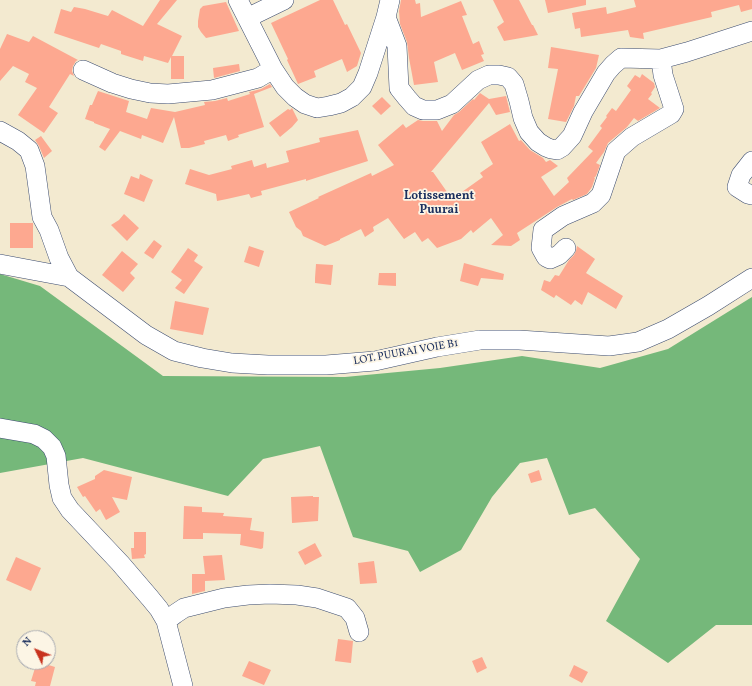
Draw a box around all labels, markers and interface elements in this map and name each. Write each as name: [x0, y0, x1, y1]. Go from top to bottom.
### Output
district label: Lotissement Puurai: [404, 190, 474, 218]
street label: LOT. PUURAI VOIE B1: [353, 337, 459, 369]
north arrow: [16, 630, 56, 670]
text: N: [19, 634, 36, 650]

